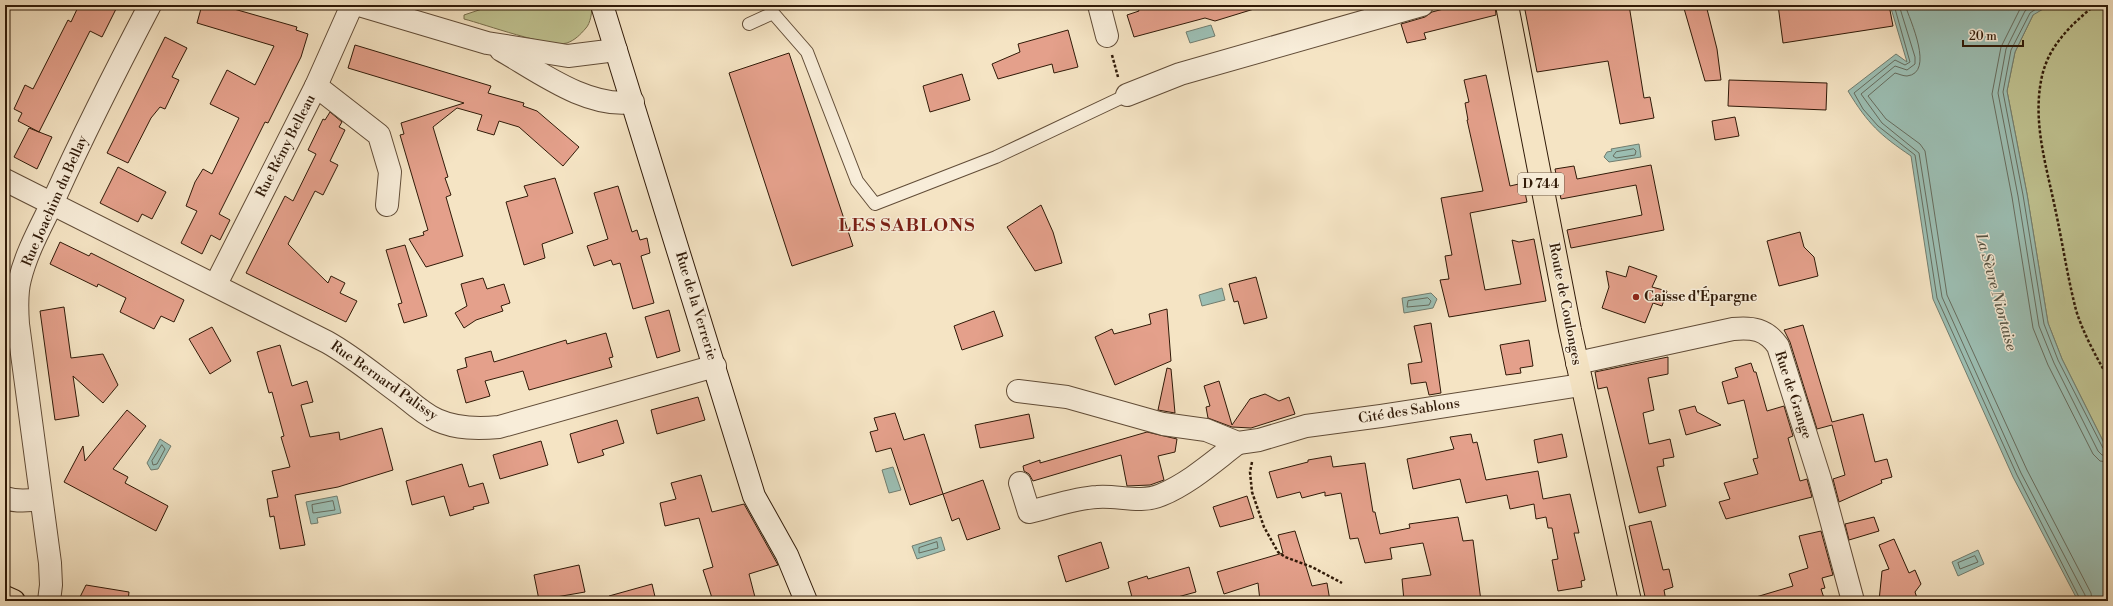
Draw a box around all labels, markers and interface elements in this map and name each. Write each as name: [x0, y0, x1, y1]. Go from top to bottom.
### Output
scale bar: [1963, 22, 2023, 48]
text: 20 m: [1969, 29, 1997, 44]
street label: Rue Rémy Belleau: [252, 91, 320, 201]
street label: Rue Joachim du Bellay: [18, 133, 92, 269]
road number: D 744: [1518, 173, 1564, 195]
district label: LES SABLONS: [838, 214, 976, 237]
water label: La Sèvre Niortaise: [1971, 230, 2021, 353]
street label: Route de Coulonges: [1544, 241, 1586, 367]
street label: Rue de la Verrerie: [671, 249, 721, 363]
place label: Caisse d'Épargne: [1644, 286, 1758, 306]
marker: Caisse d'Épargne: [1631, 292, 1641, 302]
street label: Rue Bernard Palissy: [327, 337, 441, 425]
street label: Rue de Grange: [1770, 349, 1816, 441]
street label: Cité des Sablons: [1357, 394, 1461, 428]

